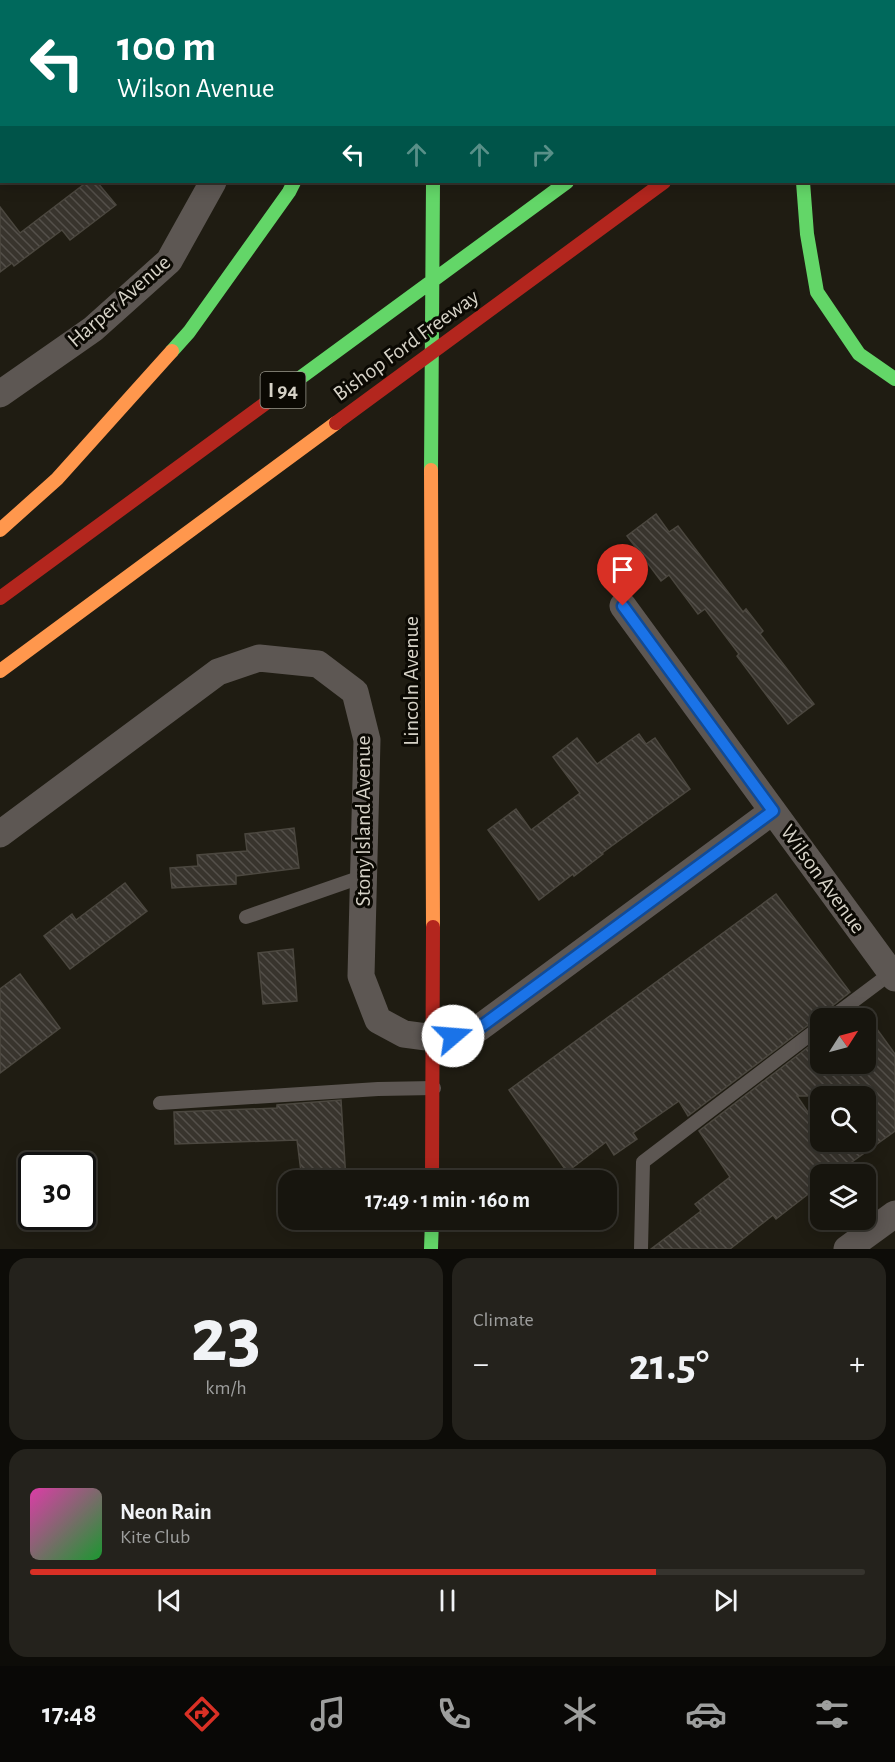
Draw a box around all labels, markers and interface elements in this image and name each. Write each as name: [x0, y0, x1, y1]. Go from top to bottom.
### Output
icon: left: [18, 24, 96, 102]
text: 100 m: [117, 26, 216, 68]
text: Wilson Avenue: [117, 75, 274, 102]
icon: left: [337, 138, 370, 171]
icon: ahead: [400, 138, 433, 171]
icon: ahead: [463, 138, 496, 171]
icon: right: [526, 138, 559, 171]
street label: Harper Avenue: [64, 251, 174, 351]
street label: Bishop Ford Freeway: [329, 285, 483, 405]
road number: I 94: [260, 372, 306, 408]
pin: [597, 544, 648, 606]
icon: arrive: [606, 553, 639, 586]
street label: Lincoln Avenue: [400, 616, 422, 746]
street label: Stony Island Avenue: [352, 735, 374, 907]
street label: Wilson Avenue: [776, 821, 870, 937]
position arrow: [421, 1004, 485, 1068]
north arrow: [810, 1008, 876, 1074]
map controls: [810, 1008, 876, 1230]
button: search: [810, 1086, 876, 1152]
speed limit sign: 30: [18, 1152, 96, 1230]
button: layers: [810, 1164, 876, 1230]
text: 17:49 · 1 min · 160 m: [365, 1189, 530, 1211]
text: 23: [191, 1298, 261, 1376]
text: Climate: [473, 1310, 534, 1330]
text: 21.5°: [629, 1343, 709, 1388]
text: −: [473, 1348, 489, 1381]
text: +: [849, 1348, 865, 1381]
text: km/h: [205, 1378, 247, 1398]
text: Neon Rain: [120, 1501, 212, 1523]
text: Kite Club: [120, 1527, 190, 1547]
icon: previous: [153, 1584, 186, 1617]
icon: pause: [431, 1584, 464, 1617]
icon: next: [709, 1584, 742, 1617]
icon: directions: [181, 1693, 223, 1735]
icon: music: [307, 1693, 349, 1735]
icon: phone: [433, 1693, 475, 1735]
icon: climate: [559, 1693, 601, 1735]
icon: car: [685, 1693, 727, 1735]
icon: filters: [811, 1693, 853, 1735]
text: 17:48: [42, 1700, 97, 1727]

